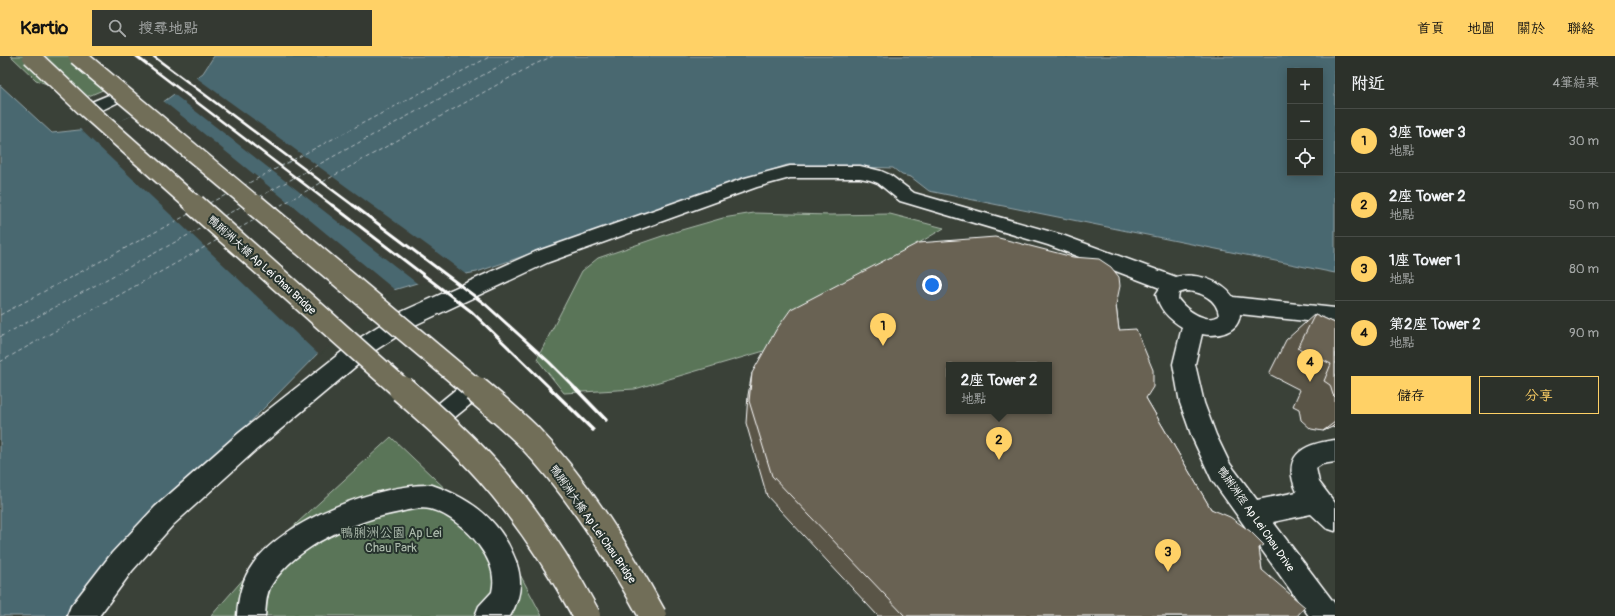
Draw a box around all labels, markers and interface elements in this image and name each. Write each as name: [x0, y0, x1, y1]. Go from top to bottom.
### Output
search box: [92, 10, 372, 46]
text: Kartio: [20, 16, 68, 40]
icon: search: [106, 17, 128, 39]
text: 搜尋地點: [138, 19, 198, 38]
text: 首頁: [1417, 20, 1445, 37]
text: 地圖: [1467, 20, 1495, 37]
text: 關於: [1517, 20, 1545, 37]
text: 聯絡: [1567, 20, 1595, 37]
map controls: [1287, 68, 1323, 176]
button: +: [1287, 68, 1323, 104]
text: 附近: [1351, 73, 1385, 94]
text: 4筆結果: [1552, 75, 1599, 91]
button: −: [1287, 104, 1323, 140]
text: 3座 Tower 3: [1389, 123, 1466, 142]
text: 1: [1361, 133, 1367, 149]
text: 30 m: [1569, 133, 1599, 149]
button: locate: [1287, 140, 1323, 176]
text: 地點: [1389, 143, 1415, 159]
text: 2座 Tower 2: [1389, 187, 1466, 206]
text: 2: [1360, 197, 1368, 213]
text: 50 m: [1569, 197, 1599, 213]
text: 地點: [1389, 207, 1415, 223]
street label: 鴨脷洲大橋 Ap Lei Chau Bridge: [205, 213, 319, 317]
text: 1座 Tower 1: [1389, 251, 1461, 270]
text: 3: [1360, 261, 1368, 277]
text: 80 m: [1569, 261, 1599, 277]
text: 地點: [1389, 271, 1415, 287]
your location: [922, 275, 942, 295]
pin: 1: [870, 313, 896, 346]
text: 第2座 Tower 2: [1389, 315, 1481, 334]
text: 4: [1360, 325, 1368, 341]
text: 90 m: [1569, 325, 1599, 341]
text: 地點: [1389, 335, 1415, 351]
pin: 4: [1297, 349, 1323, 382]
popup: [946, 362, 1052, 414]
text: 2座 Tower 2: [961, 371, 1037, 390]
button: 儲存: [1351, 376, 1471, 414]
button: 分享: [1479, 376, 1599, 414]
text: 地點: [961, 391, 987, 407]
pin: 2: [986, 427, 1012, 460]
street label: 鴨脷洲大橋 Ap Lei Chau Bridge: [547, 462, 639, 586]
street label: 鴨脷洲徑 Ap Lei Chau Drive: [1215, 464, 1298, 575]
park label: 鴨脷洲公園 Ap Lei Chau Park: [340, 525, 442, 556]
pin: 3: [1155, 539, 1181, 572]

